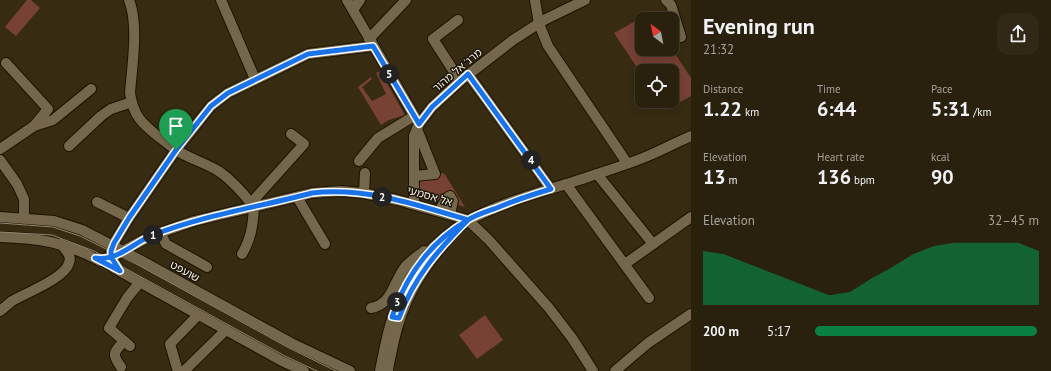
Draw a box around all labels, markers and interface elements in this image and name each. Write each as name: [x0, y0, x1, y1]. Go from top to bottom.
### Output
north arrow: [635, 12, 679, 56]
map controls: [635, 12, 679, 108]
text: Evening run: [703, 12, 815, 40]
button: share: [997, 13, 1039, 55]
text: 21:32: [703, 41, 734, 58]
street label: מרג' אל מהור: [429, 45, 485, 95]
pin: 5: [379, 64, 399, 84]
button: locate: [635, 64, 679, 108]
text: 5: [386, 67, 392, 81]
text: Distance: [703, 82, 743, 96]
text: Time: [817, 82, 841, 96]
text: Pace: [931, 82, 953, 96]
text: 1.22: [703, 96, 742, 122]
text: 6:44: [817, 96, 856, 122]
text: 5:31: [931, 96, 970, 122]
text: km: [742, 105, 759, 119]
text: /km: [970, 105, 991, 119]
pin: [159, 109, 193, 150]
icon: arrive: [165, 115, 187, 137]
pin: 4: [521, 150, 541, 170]
text: Elevation: [703, 150, 747, 164]
text: Heart rate: [817, 150, 865, 164]
text: kcal: [931, 150, 950, 164]
text: 4: [528, 153, 534, 167]
text: 13: [703, 164, 726, 190]
text: 136: [817, 164, 851, 190]
text: 90: [931, 164, 954, 190]
text: m: [726, 173, 738, 187]
text: bpm: [851, 173, 875, 187]
street label: אל אסמעי: [406, 183, 454, 209]
pin: 2: [372, 187, 392, 207]
text: 2: [379, 190, 385, 204]
text: Elevation: [703, 212, 755, 229]
text: 32–45 m: [988, 212, 1039, 229]
pin: 1: [143, 225, 163, 245]
text: 1: [150, 228, 156, 242]
street label: שועפט: [168, 257, 202, 285]
pin: 3: [387, 292, 407, 312]
text: 3: [394, 295, 400, 309]
text: 200 m: [703, 323, 739, 340]
text: 5:17: [767, 323, 791, 340]

